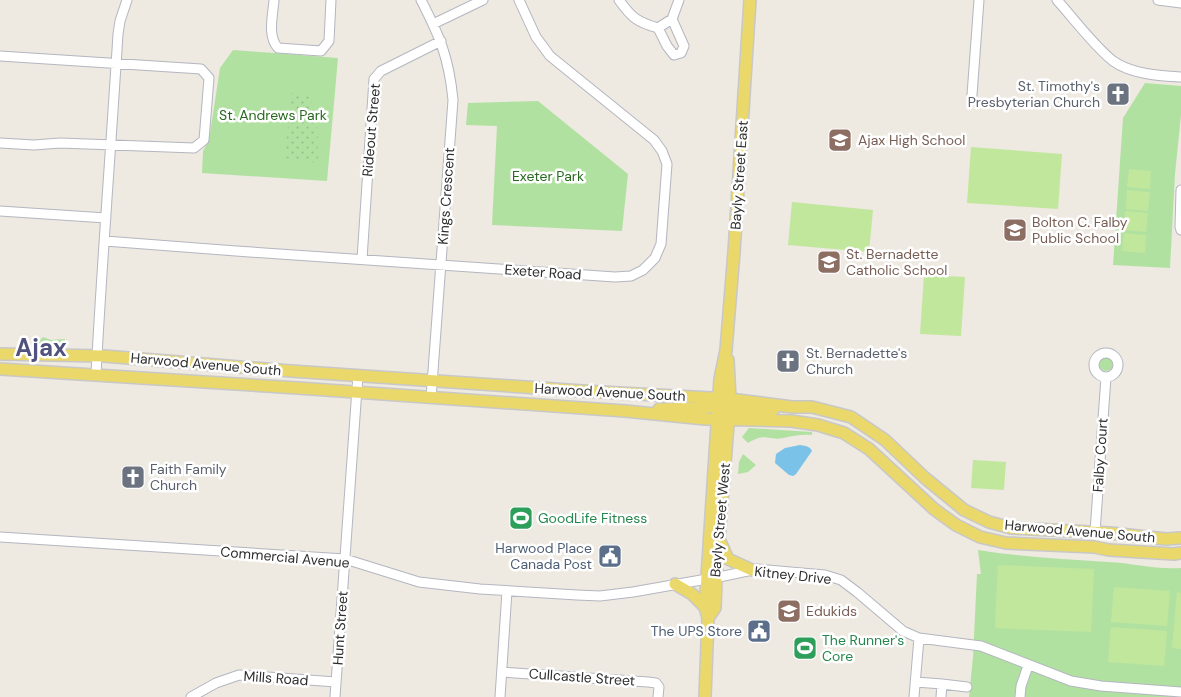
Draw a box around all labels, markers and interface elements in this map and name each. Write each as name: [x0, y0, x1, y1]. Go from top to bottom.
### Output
place label: St. Timothy's Presbyterian Church: [968, 77, 1100, 111]
church icon: St. Timothy's Presbyterian Church: [1105, 81, 1131, 107]
street label: Rideout Street: [358, 83, 384, 177]
park label: St. Andrews Park: [219, 106, 327, 124]
street label: Bayly Street East: [726, 120, 752, 230]
school or university icon: Ajax High School: [827, 127, 853, 153]
place label: Ajax High School: [858, 131, 965, 149]
street label: Kings Crescent: [434, 147, 458, 245]
park label: Exeter Park: [512, 167, 584, 185]
place label: Bolton C. Falby Public School: [1032, 213, 1128, 247]
school or university icon: Bolton C. Falby Public School: [1002, 217, 1028, 243]
place label: St. Bernadette Catholic School: [846, 245, 947, 279]
school or university icon: St. Bernadette Catholic School: [816, 249, 842, 275]
street label: Exeter Road: [504, 260, 582, 284]
district label: Ajax: [15, 332, 67, 363]
place label: St. Bernadette's Church: [806, 344, 907, 378]
street label: Harwood Avenue South: [130, 348, 282, 380]
church icon: St. Bernadette's Church: [775, 348, 801, 374]
street label: Harwood Avenue South: [534, 379, 686, 405]
street label: Falby Court: [1088, 417, 1112, 493]
place label: Faith Family Church: [150, 460, 227, 494]
street label: Bayly Street West: [706, 462, 734, 578]
church icon: Faith Family Church: [120, 464, 146, 490]
sports icon: GoodLife Fitness: [508, 505, 534, 531]
place label: GoodLife Fitness: [538, 509, 647, 527]
street label: Harwood Avenue South: [1004, 515, 1156, 547]
place label: Harwood Place Canada Post: [495, 539, 592, 573]
street label: Commercial Avenue: [220, 542, 350, 572]
public building icon: Harwood Place Canada Post: [597, 543, 623, 569]
street label: Kitney Drive: [754, 562, 832, 588]
street label: Hunt Street: [328, 590, 352, 666]
school or university icon: Edukids: [776, 598, 802, 624]
place label: Edukids: [806, 602, 857, 620]
public building icon: The UPS Store: [746, 618, 772, 644]
place label: The UPS Store: [651, 622, 742, 640]
place label: The Runner's Core: [822, 631, 904, 665]
sports icon: The Runner's Core: [792, 635, 818, 661]
street label: Cullcastle Street: [528, 664, 636, 690]
street label: Mills Road: [243, 667, 309, 689]

